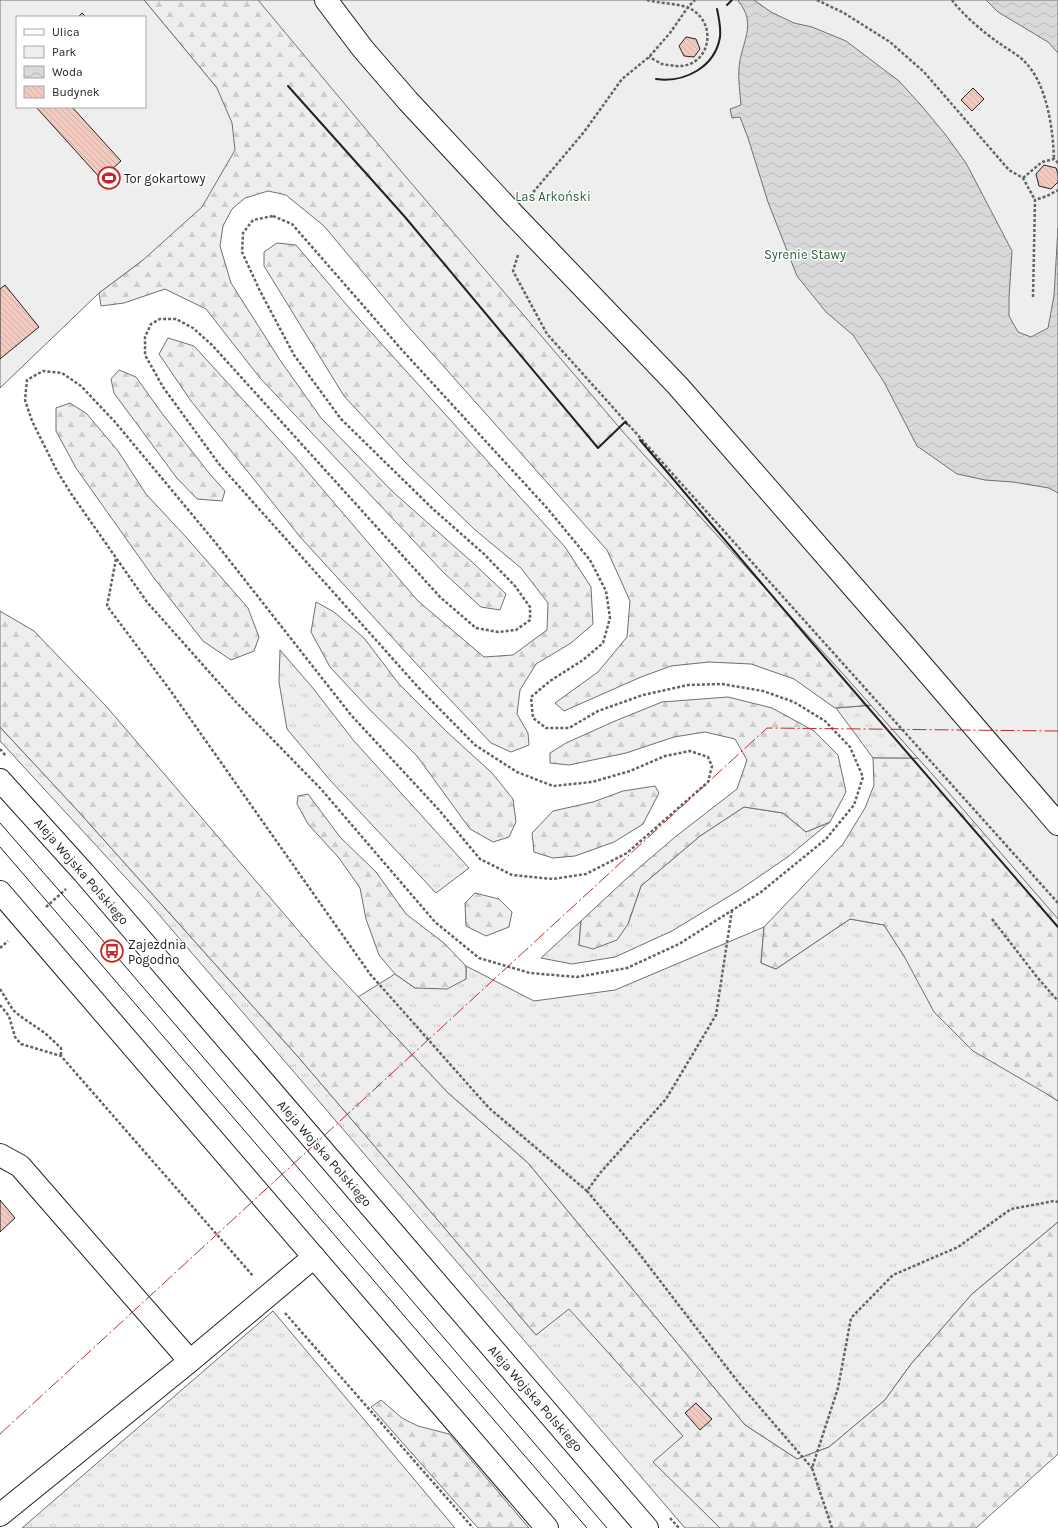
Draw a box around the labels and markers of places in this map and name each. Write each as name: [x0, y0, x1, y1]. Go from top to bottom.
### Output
sports icon: Tor gokartowy: [96, 165, 122, 191]
place label: Tor gokartowy: [124, 171, 205, 186]
place label: Zajezdnia Pogodno: [128, 937, 186, 967]
bus stop icon: Zajezdnia Pogodno: [99, 938, 125, 964]

